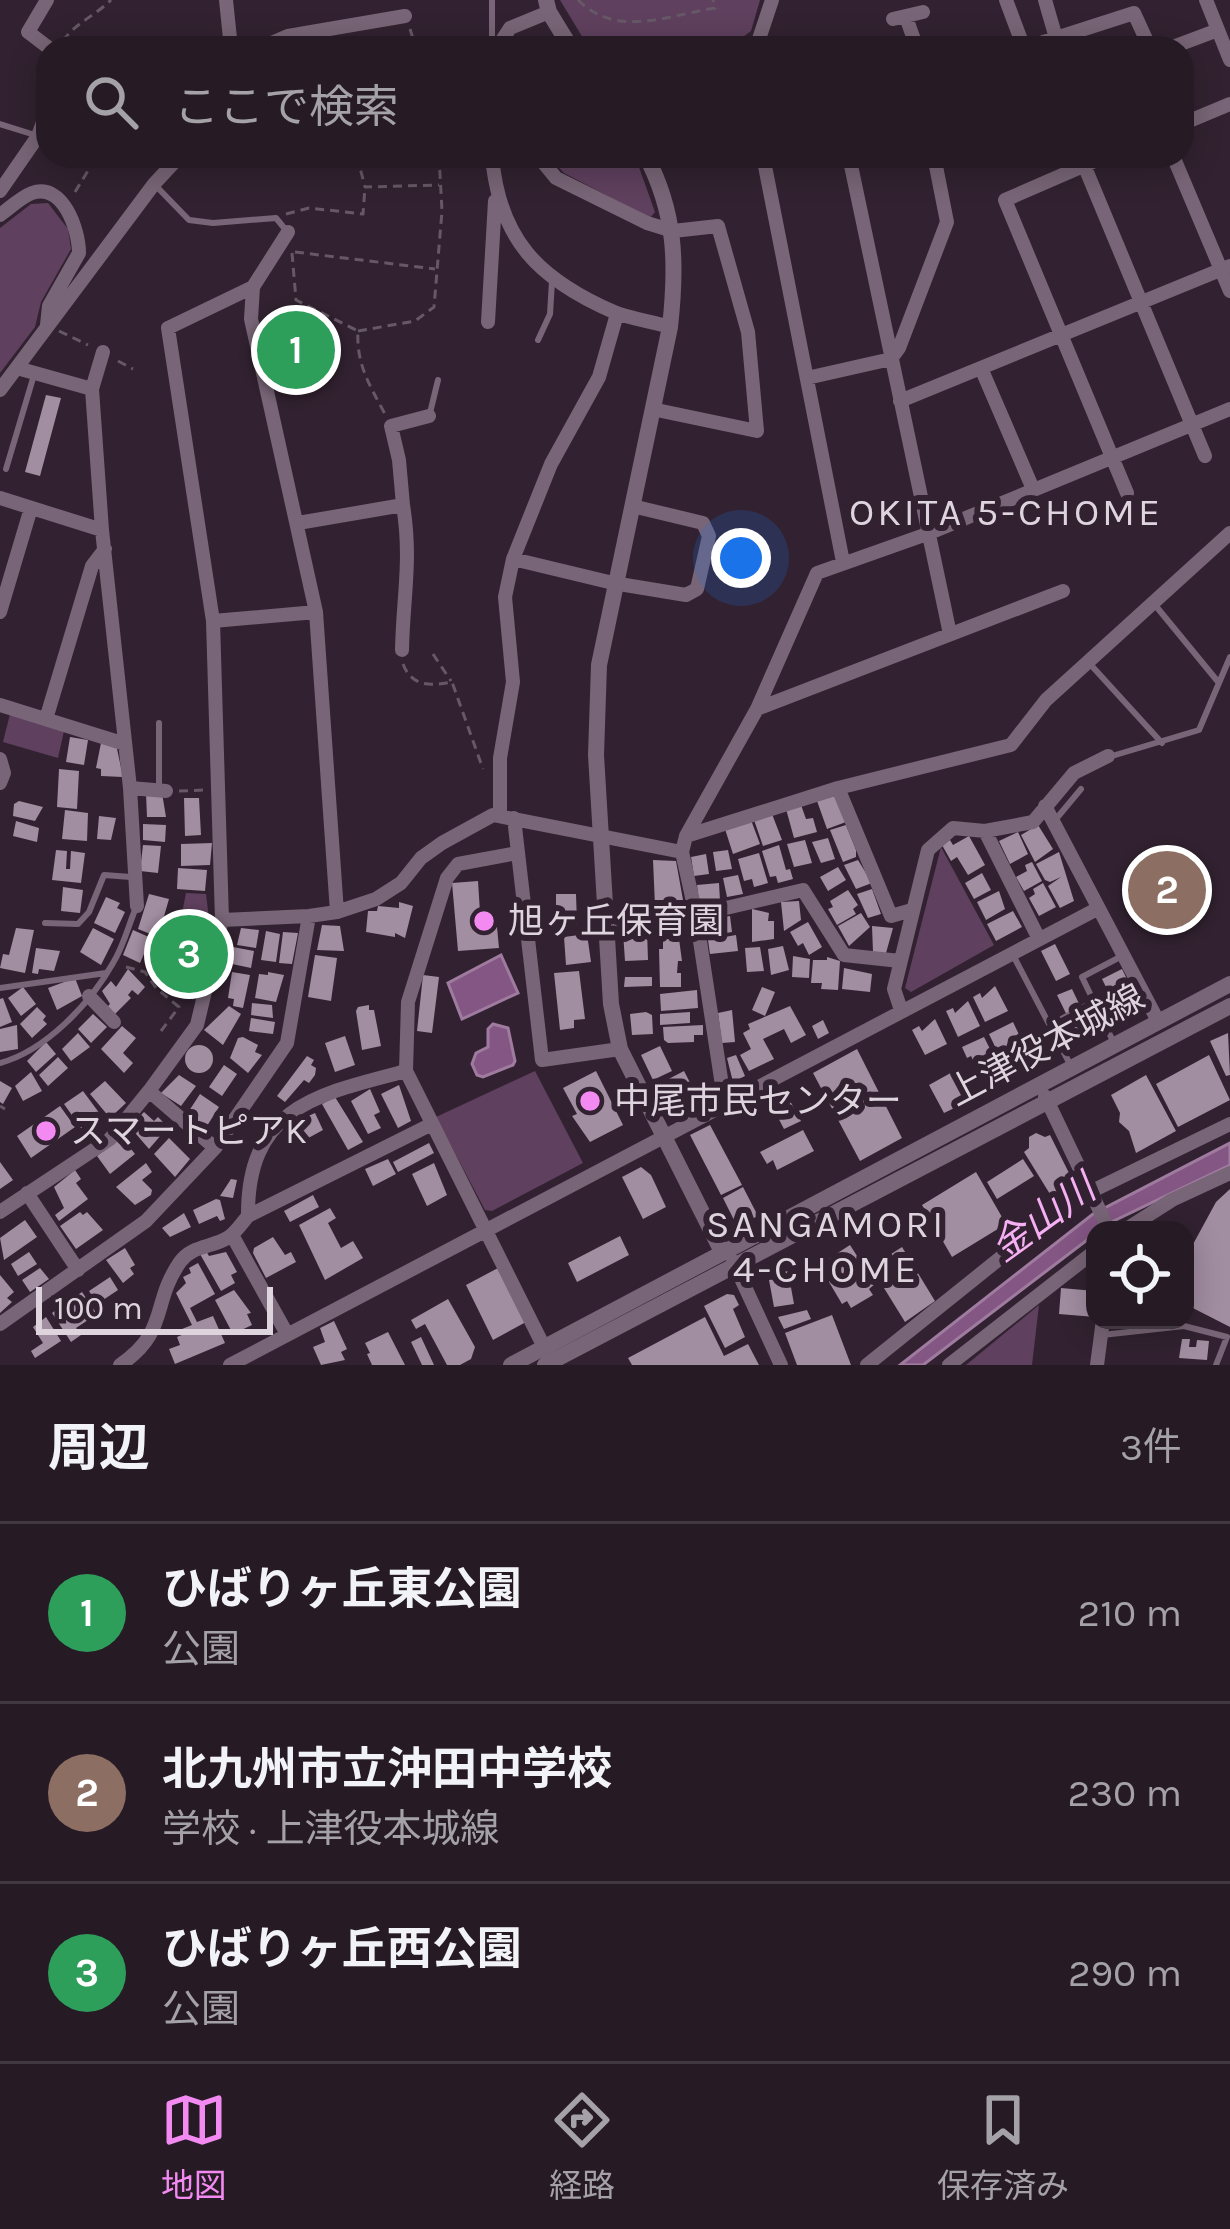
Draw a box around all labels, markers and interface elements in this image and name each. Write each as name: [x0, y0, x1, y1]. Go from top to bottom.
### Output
search box: [36, 36, 1194, 168]
icon: search: [78, 69, 144, 135]
text: ここで検索: [174, 81, 399, 133]
pin: 1: [257, 305, 335, 395]
district label: OKITA 5-CHOME: [849, 489, 1163, 535]
your location: [711, 528, 771, 588]
pin: 2: [1128, 845, 1206, 935]
place label: 旭ヶ丘保育園: [508, 900, 724, 942]
marker: 旭ヶ丘保育園: [471, 908, 497, 934]
pin: 3: [150, 909, 228, 999]
street label: 上津役本城線: [941, 976, 1151, 1114]
place label: 中尾市民センター: [614, 1080, 902, 1122]
marker: 中尾市民センター: [577, 1088, 603, 1114]
place label: スマートピアK: [70, 1110, 307, 1152]
marker: スマートピアK: [33, 1118, 59, 1144]
water label: 金山川: [982, 1163, 1107, 1271]
district label: SANGAMORI 4-CHOME: [706, 1201, 946, 1292]
map controls: [1086, 1221, 1194, 1329]
button: locate: [1086, 1221, 1194, 1329]
scale bar: [36, 1281, 273, 1334]
text: 100 m: [54, 1289, 143, 1327]
text: 周辺: [48, 1418, 150, 1478]
text: 3件: [1120, 1424, 1182, 1470]
text: ひばりヶ丘東公園: [162, 1563, 522, 1615]
text: 1: [80, 1590, 94, 1636]
text: 210 m: [1078, 1590, 1182, 1636]
text: 公園: [162, 1626, 240, 1672]
text: 北九州市立沖田中学校: [162, 1743, 612, 1795]
text: 2: [75, 1770, 99, 1816]
text: 230 m: [1067, 1770, 1182, 1816]
text: 学校 · 上津役本城線: [162, 1806, 500, 1852]
text: ひばりヶ丘西公園: [162, 1923, 522, 1975]
text: 3: [75, 1950, 99, 1996]
text: 290 m: [1068, 1950, 1182, 1996]
text: 公園: [162, 1986, 240, 2032]
tab: 地図: [161, 2087, 227, 2207]
tab: 経路: [549, 2087, 615, 2207]
tab: 保存済み: [937, 2087, 1069, 2207]

